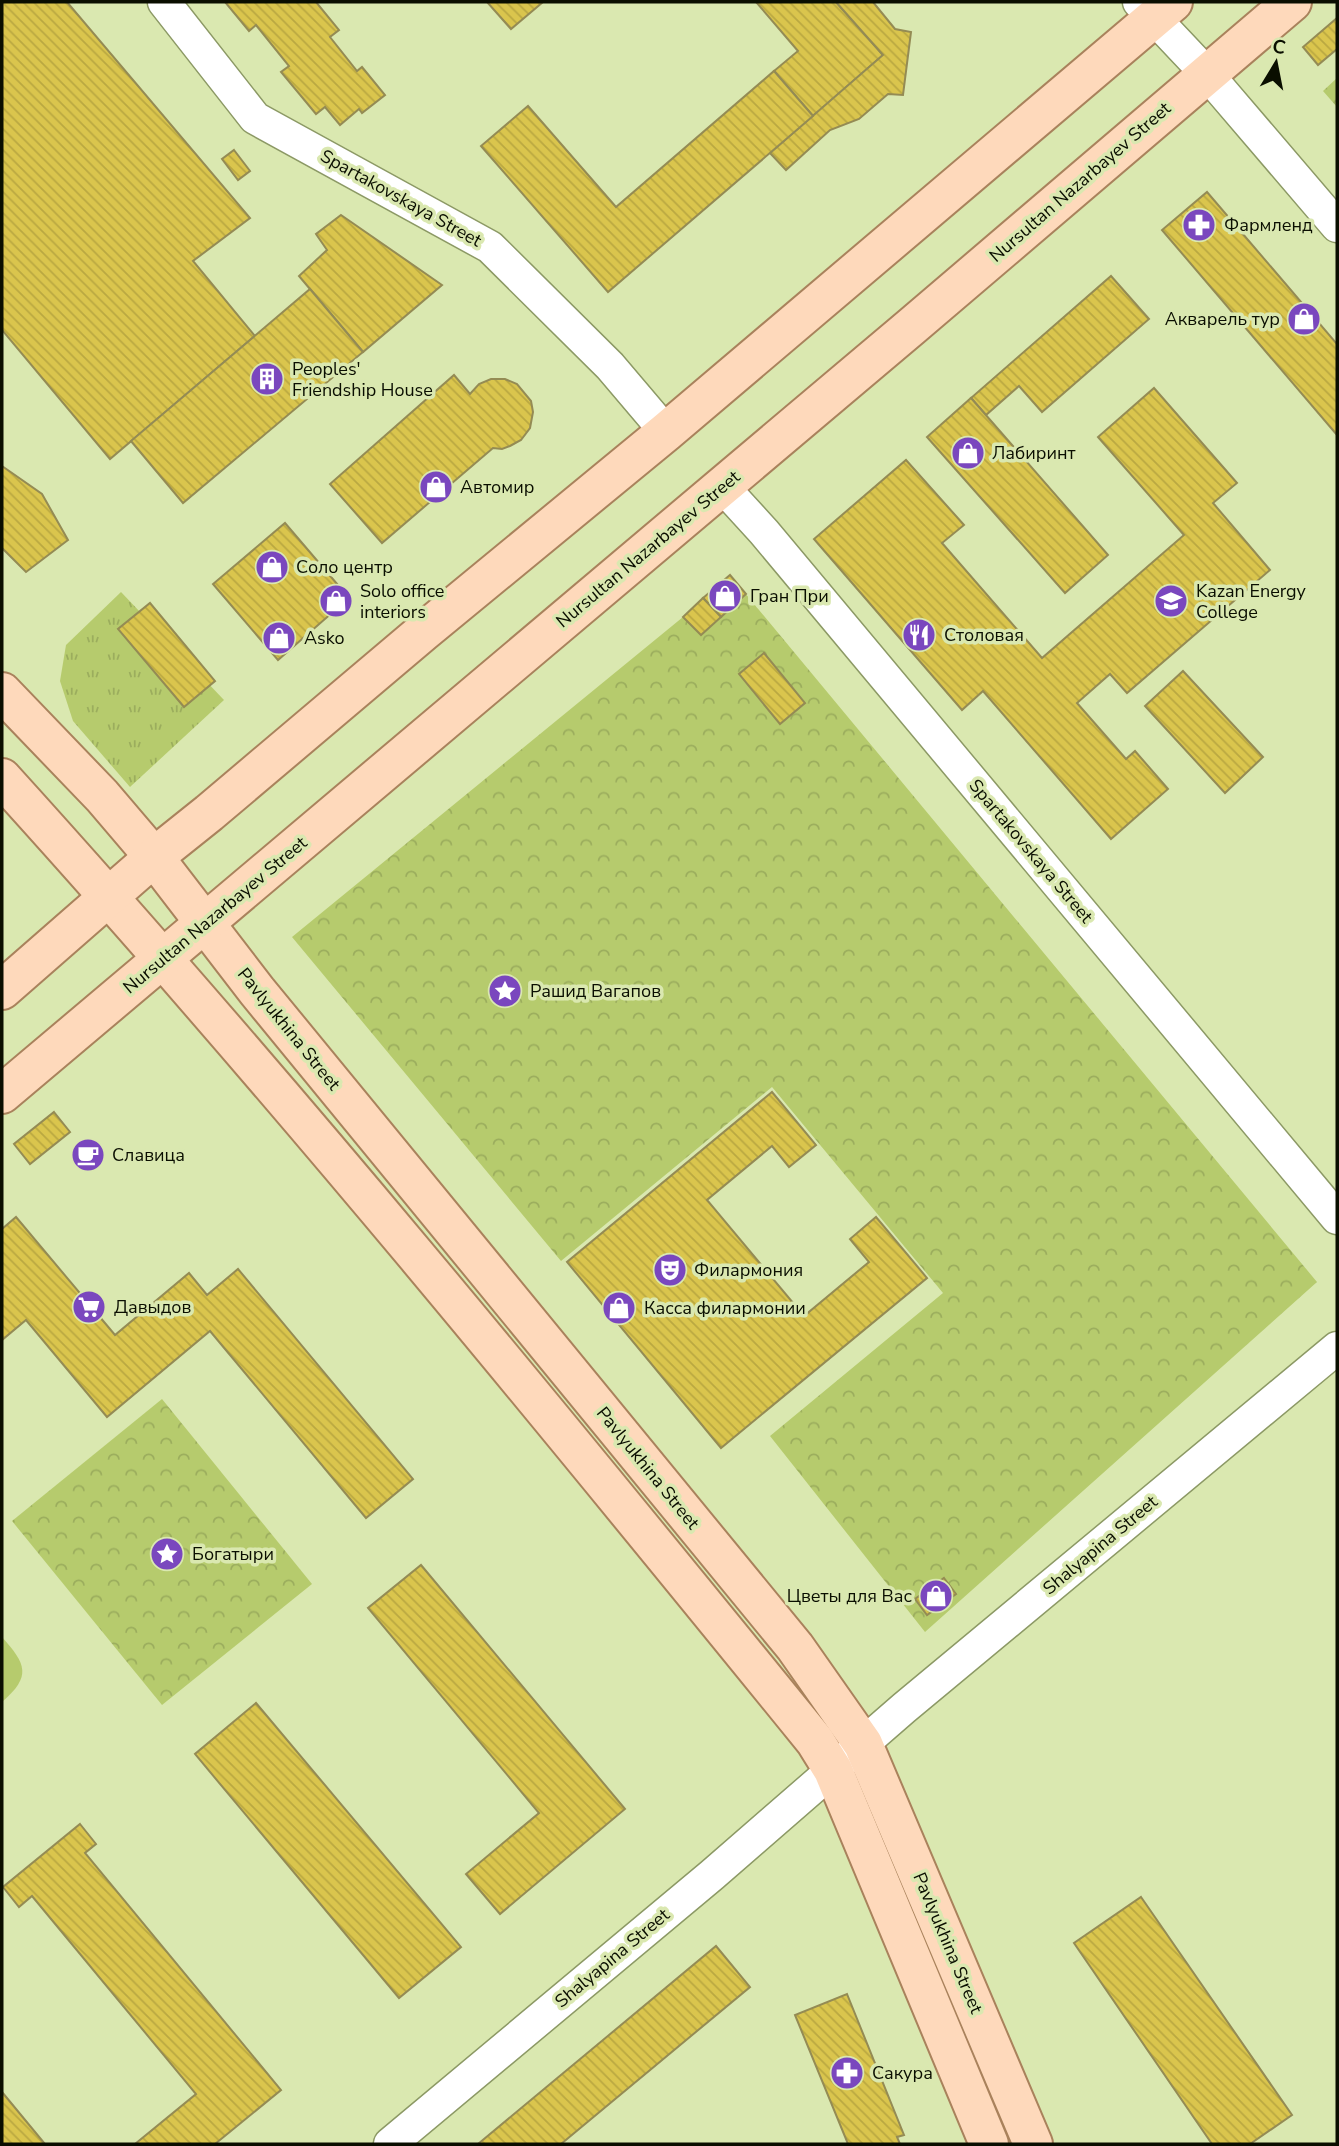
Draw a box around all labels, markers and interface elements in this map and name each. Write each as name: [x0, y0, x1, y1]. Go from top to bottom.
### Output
north arrow: [1241, 28, 1311, 98]
text: С: [1270, 33, 1287, 61]
street label: Nursultan Nazarbayev Street: [984, 96, 1176, 267]
street label: Spartakovskaya Street: [316, 144, 487, 253]
pharmacy icon: Фармленд: [1180, 206, 1218, 244]
place label: Фармленд: [1224, 213, 1313, 237]
shop icon: Акварель тур: [1285, 300, 1323, 338]
place label: Акварель тур: [1165, 307, 1280, 331]
place label: Peoples' Friendship House: [292, 357, 433, 402]
building icon: Peoples' Friendship House: [248, 360, 286, 398]
shop icon: Лабиринт: [949, 434, 987, 472]
place label: Лабиринт: [992, 441, 1075, 465]
street label: Nursultan Nazarbayev Street: [551, 464, 745, 633]
shop icon: Автомир: [417, 468, 455, 506]
place label: Автомир: [460, 475, 534, 499]
shop icon: Соло центр: [253, 548, 291, 586]
place label: Соло центр: [296, 555, 393, 579]
shop icon: Гран При: [706, 577, 744, 615]
place label: Solo office interiors: [360, 579, 444, 624]
place label: Kazan Energy College: [1196, 579, 1307, 624]
shop icon: Solo office interiors: [317, 582, 355, 620]
school or university icon: Kazan Energy College: [1152, 582, 1190, 620]
place label: Гран При: [750, 584, 829, 608]
restaurant icon: Столовая: [900, 616, 938, 654]
shop icon: Asko: [260, 619, 298, 657]
place label: Столовая: [944, 623, 1024, 647]
place label: Asko: [304, 626, 344, 650]
street label: Spartakovskaya Street: [964, 774, 1099, 929]
street label: Nursultan Nazarbayev Street: [118, 830, 312, 999]
street label: Pavlyukhina Street: [232, 963, 346, 1096]
place icon: Рашид Вагапов: [486, 972, 524, 1010]
place label: Рашид Вагапов: [530, 979, 661, 1003]
cafe icon: Славица: [69, 1136, 107, 1174]
place label: Славица: [112, 1143, 185, 1167]
theatre icon: Филармония: [651, 1251, 689, 1289]
place label: Филармония: [694, 1258, 803, 1282]
supermarket icon: Давыдов: [70, 1288, 108, 1326]
shop icon: Касса филармонии: [600, 1289, 638, 1327]
place label: Давыдов: [114, 1295, 192, 1319]
place label: Касса филармонии: [644, 1296, 806, 1320]
street label: Pavlyukhina Street: [591, 1402, 705, 1535]
street label: Shalyapina Street: [1038, 1489, 1163, 1600]
place icon: Богатыри: [148, 1535, 186, 1573]
place label: Богатыри: [192, 1542, 274, 1566]
shop icon: Цветы для Вас: [917, 1577, 955, 1615]
place label: Цветы для Вас: [787, 1584, 912, 1608]
street label: Pavlyukhina Street: [907, 1869, 989, 2018]
street label: Shalyapina Street: [550, 1902, 675, 2013]
pharmacy icon: Сакура: [828, 2054, 866, 2092]
place label: Сакура: [872, 2061, 933, 2085]

